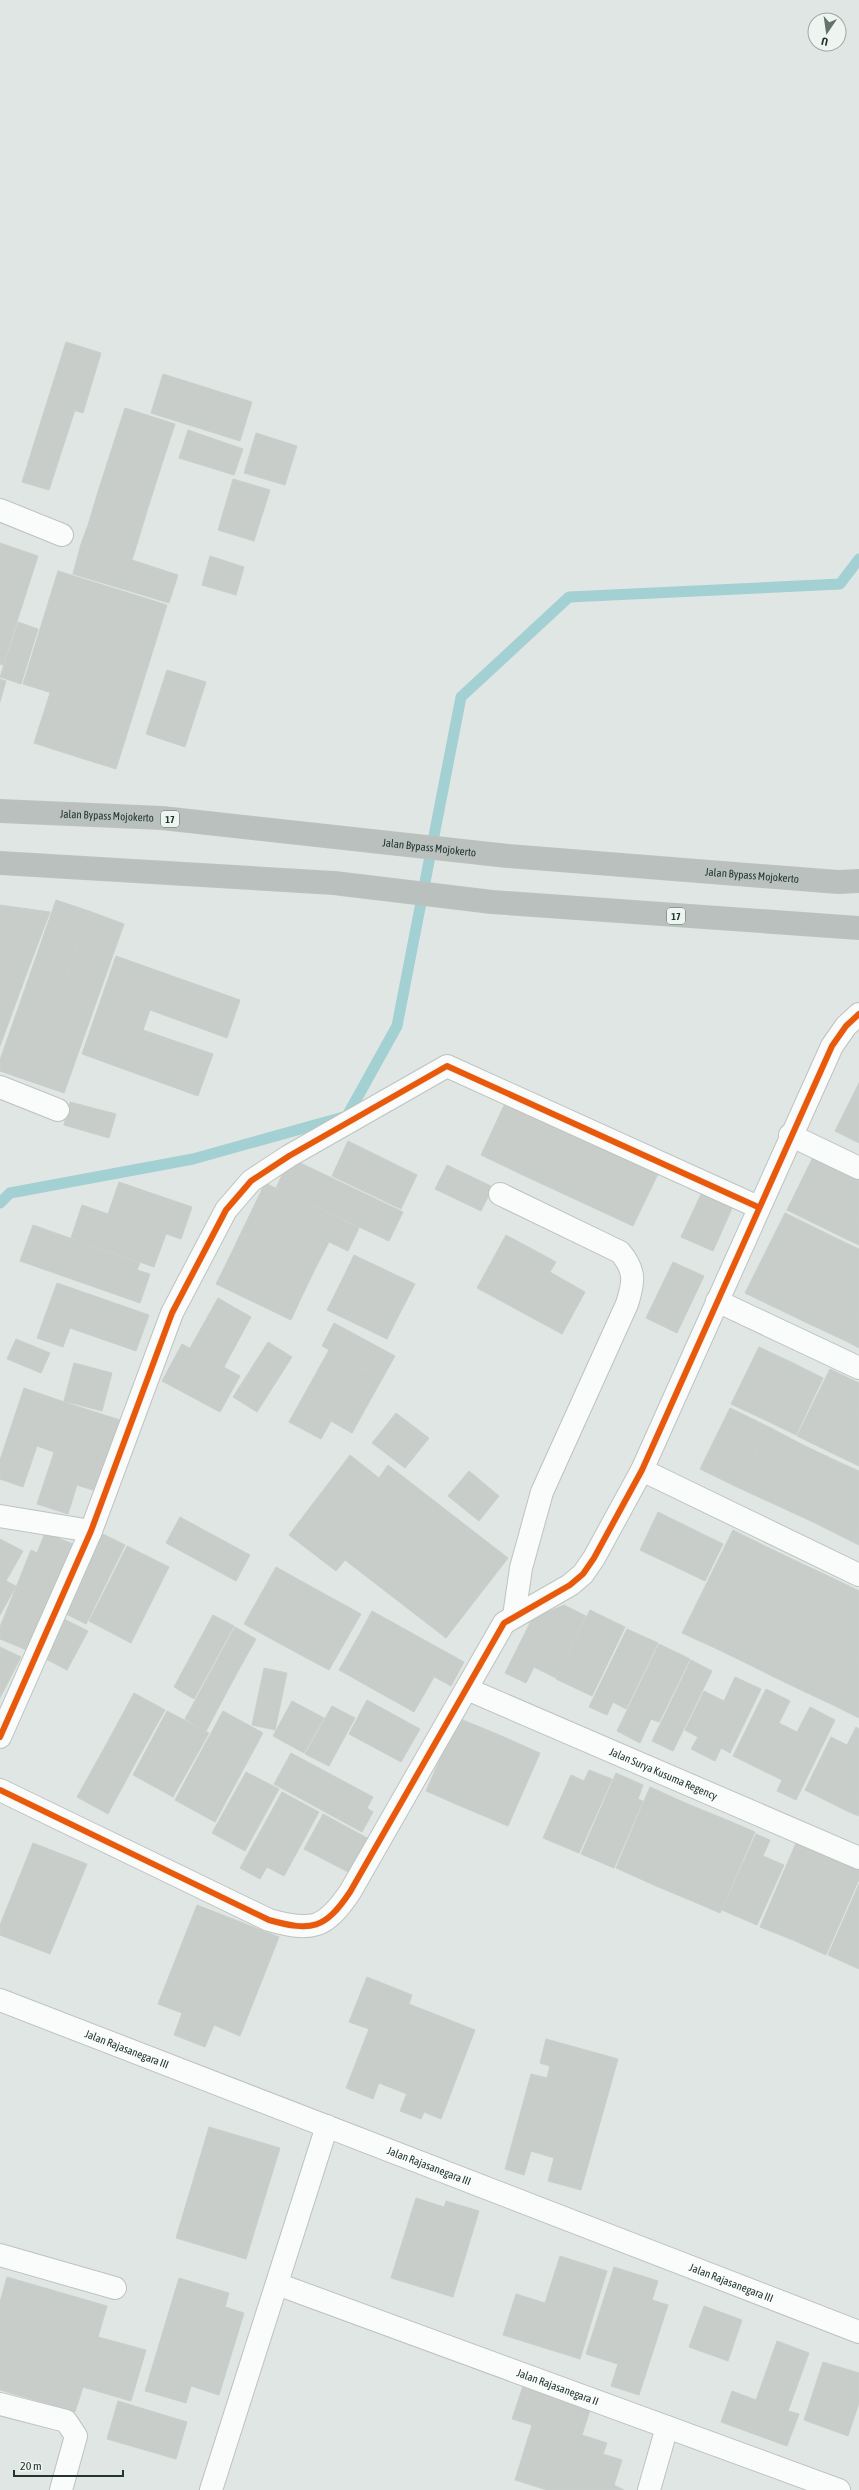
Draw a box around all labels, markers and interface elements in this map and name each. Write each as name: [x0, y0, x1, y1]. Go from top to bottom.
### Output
north arrow: [807, 12, 847, 52]
text: U: [820, 35, 829, 48]
street label: Jalan Bypass Mojokerto: [60, 808, 154, 824]
road number: 17: [161, 811, 179, 827]
street label: Jalan Bypass Mojokerto: [382, 836, 477, 858]
street label: Jalan Bypass Mojokerto: [705, 866, 799, 885]
road number: 17: [667, 908, 685, 924]
street label: Jalan Surya Kusuma Regency: [608, 1745, 720, 1802]
street label: Jalan Rajasanegara III: [83, 2027, 171, 2071]
street label: Jalan Rajasanegara III: [385, 2144, 473, 2187]
street label: Jalan Rajasanegara III: [688, 2261, 775, 2304]
street label: Jalan Rajasanegara II: [515, 2366, 600, 2407]
scale bar: [14, 2452, 123, 2478]
text: 20 m: [20, 2459, 42, 2473]

